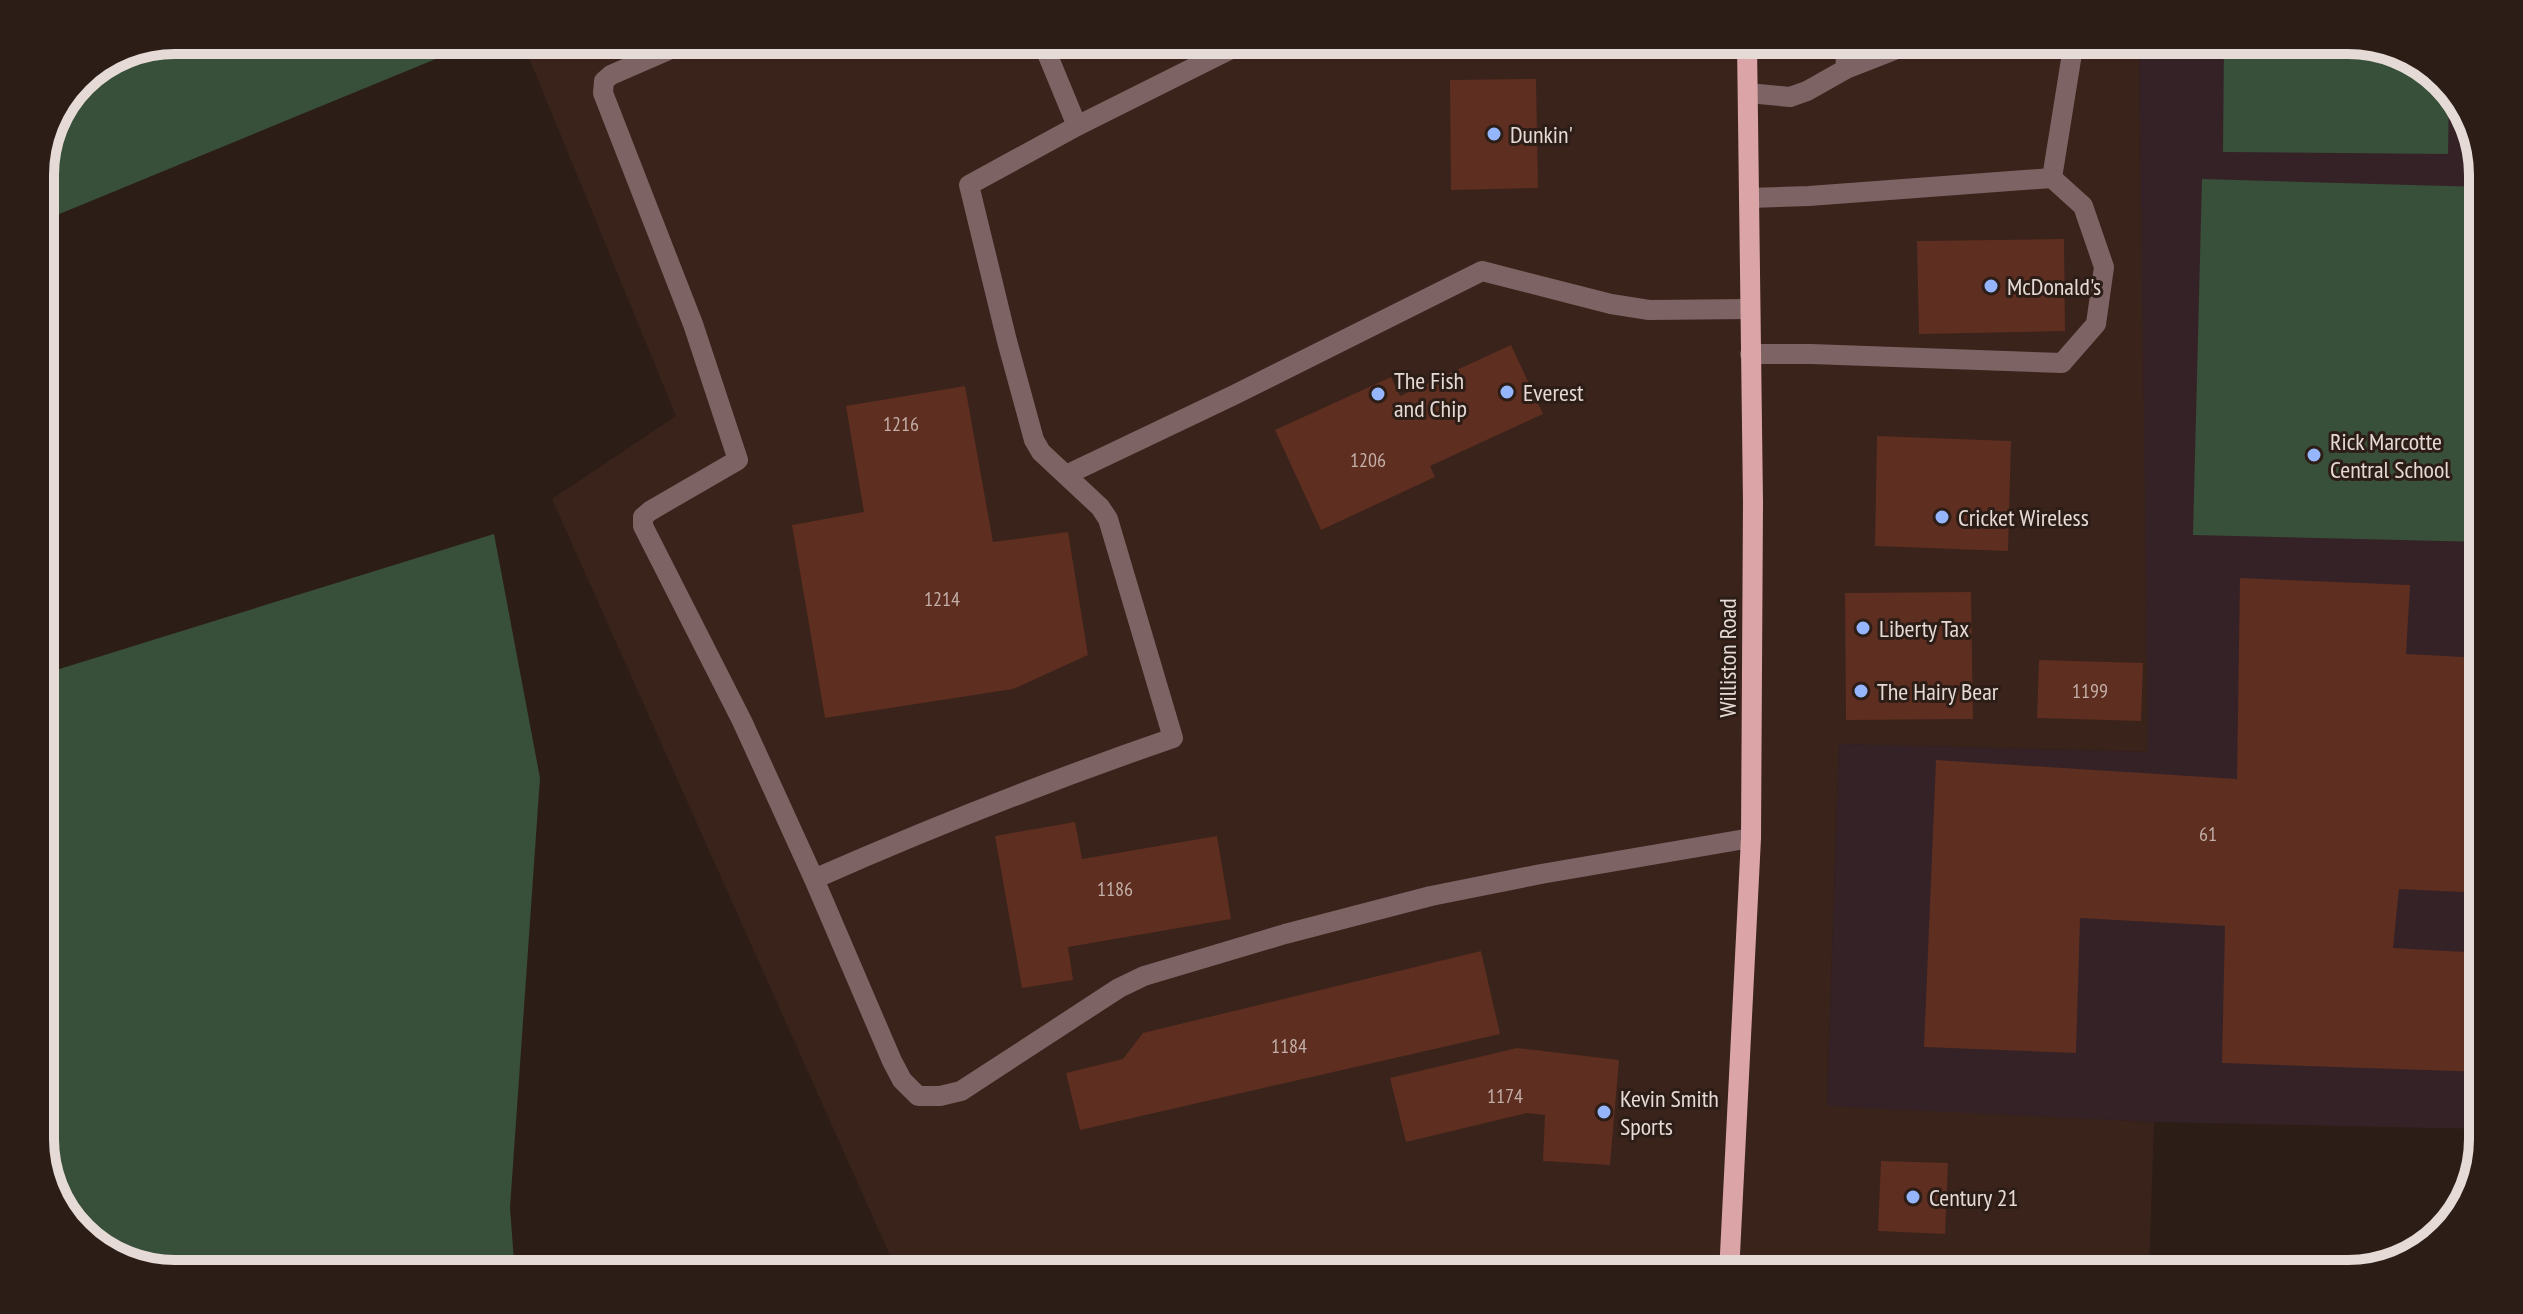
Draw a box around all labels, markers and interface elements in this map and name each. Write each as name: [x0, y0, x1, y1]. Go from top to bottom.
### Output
place label: Dunkin': [1510, 119, 1573, 150]
marker: Dunkin': [1485, 125, 1503, 143]
place label: McDonald's: [2007, 271, 2101, 302]
marker: McDonald's: [1982, 277, 2000, 295]
place label: The Fish and Chip: [1394, 365, 1467, 424]
place label: Everest: [1523, 377, 1584, 408]
marker: Everest: [1498, 383, 1516, 401]
marker: The Fish and Chip: [1369, 385, 1387, 403]
house number: 1216: [883, 411, 919, 437]
place label: Rick Marcotte Central School: [2330, 426, 2450, 485]
marker: Rick Marcotte Central School: [2305, 446, 2323, 464]
house number: 1206: [1350, 447, 1386, 473]
place label: Cricket Wireless: [1958, 502, 2089, 533]
marker: Cricket Wireless: [1933, 508, 1951, 526]
house number: 1214: [924, 586, 960, 612]
street label: Williston Road: [1712, 598, 1743, 718]
place label: Liberty Tax: [1879, 613, 1969, 644]
marker: Liberty Tax: [1854, 619, 1872, 637]
place label: The Hairy Bear: [1877, 676, 1999, 707]
house number: 1199: [2072, 678, 2108, 704]
marker: The Hairy Bear: [1852, 682, 1870, 700]
house number: 61: [2199, 821, 2217, 847]
house number: 1186: [1097, 876, 1133, 902]
house number: 1184: [1271, 1033, 1307, 1059]
house number: 1174: [1487, 1083, 1523, 1109]
place label: Kevin Smith Sports: [1620, 1083, 1719, 1142]
marker: Kevin Smith Sports: [1595, 1103, 1613, 1121]
place label: Century 21: [1929, 1182, 2018, 1213]
marker: Century 21: [1904, 1188, 1922, 1206]

